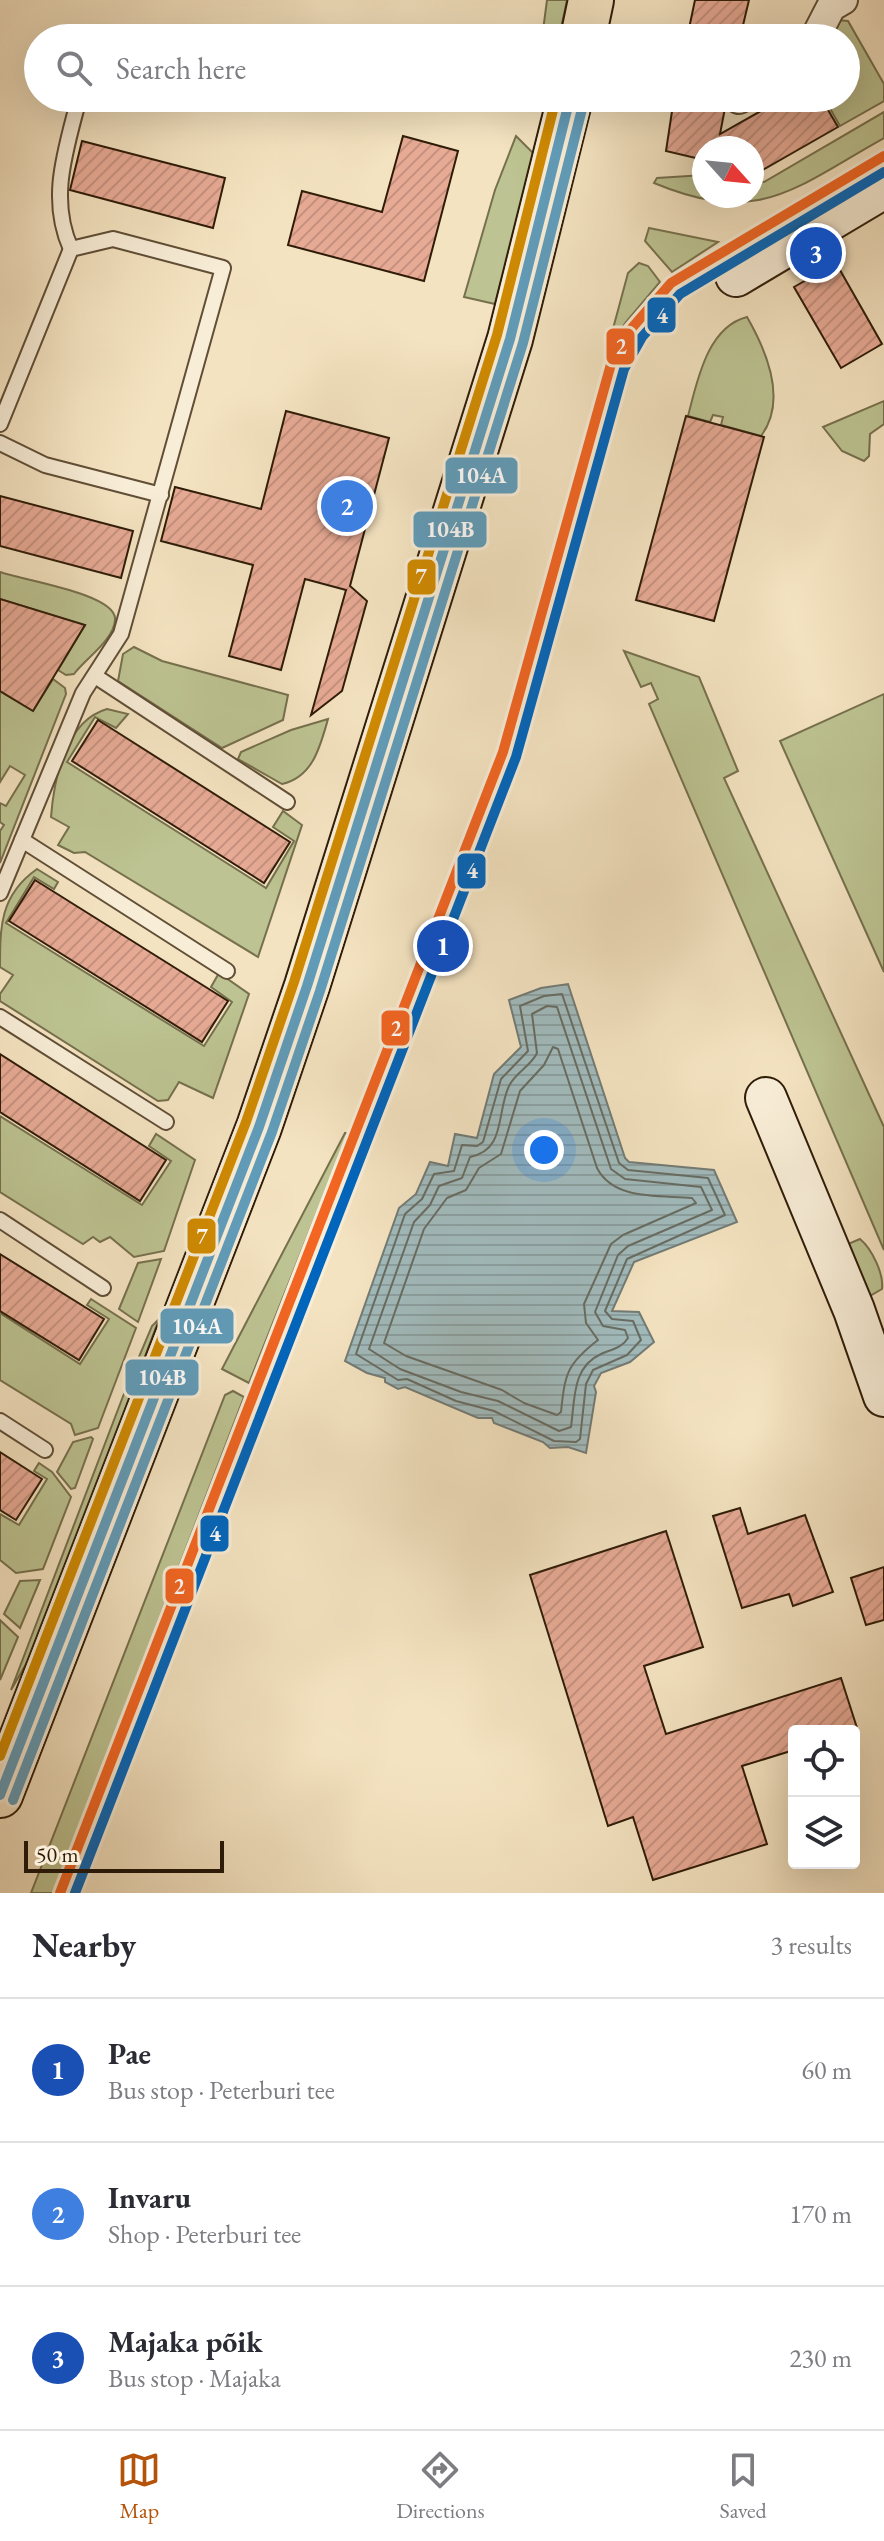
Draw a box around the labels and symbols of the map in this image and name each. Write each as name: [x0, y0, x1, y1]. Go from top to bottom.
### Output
north arrow: [692, 136, 764, 208]
pin: 3: [790, 223, 842, 283]
line badge: 4: [646, 296, 677, 334]
text: 4: [656, 301, 668, 330]
line badge: 2: [605, 327, 636, 366]
text: 2: [615, 332, 627, 361]
line badge: 104A: [444, 456, 519, 495]
text: 104A: [456, 461, 507, 490]
pin: 2: [321, 476, 373, 536]
line badge: 104B: [412, 510, 488, 549]
text: 104B: [426, 515, 475, 544]
line badge: 7: [406, 558, 437, 596]
text: 7: [415, 562, 427, 591]
line badge: 4: [456, 852, 487, 890]
text: 4: [466, 856, 478, 885]
pin: 1: [417, 916, 469, 976]
line badge: 2: [380, 1009, 411, 1047]
text: 2: [390, 1014, 402, 1043]
your location: [524, 1130, 564, 1170]
line badge: 7: [186, 1217, 217, 1255]
text: 7: [196, 1222, 208, 1251]
line badge: 104A: [159, 1307, 235, 1345]
text: 104A: [172, 1312, 223, 1341]
line badge: 104B: [124, 1358, 200, 1397]
text: 104B: [138, 1363, 187, 1392]
line badge: 4: [199, 1514, 230, 1553]
text: 4: [209, 1519, 221, 1548]
line badge: 2: [164, 1567, 195, 1605]
text: 2: [173, 1572, 185, 1601]
scale bar: [24, 1837, 224, 1873]

